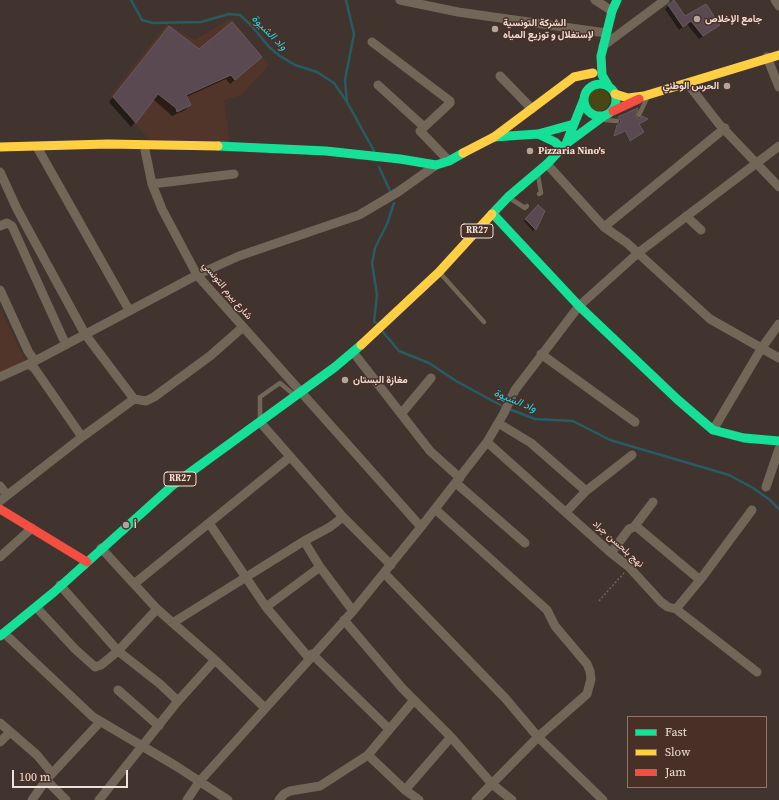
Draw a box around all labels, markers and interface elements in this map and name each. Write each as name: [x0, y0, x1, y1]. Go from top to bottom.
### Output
water label: واد الشيوة: [248, 12, 290, 54]
place label: جامع الإخلاص: [705, 13, 762, 25]
marker: جامع الإخلاص: [692, 14, 702, 24]
place label: الشركة التونسية لإستغلال و توزيع المياه: [503, 17, 594, 40]
marker: الشركة التونسية لإستغلال و توزيع المياه: [490, 24, 500, 34]
place label: الحرس الوطني: [663, 80, 719, 92]
marker: الحرس الوطني: [722, 81, 732, 91]
place label: Pizzaria Nino's: [538, 145, 605, 157]
marker: Pizzaria Nino's: [525, 146, 535, 156]
road number: RR27: [461, 224, 493, 238]
street label: شارع بيرم التونسي: [199, 260, 255, 322]
place label: مغازة البستان: [353, 374, 408, 386]
marker: مغازة البستان: [340, 375, 350, 385]
water label: واد الشيوة: [492, 386, 538, 416]
road number: RR27: [164, 472, 196, 486]
street label: نهج بلحسن جراد: [590, 518, 646, 570]
place label: أ: [134, 519, 137, 531]
marker: أ: [121, 520, 131, 530]
legend: [627, 716, 767, 788]
text: Fast: [665, 724, 687, 740]
text: Slow: [665, 744, 690, 760]
scale bar: [14, 762, 130, 788]
text: Jam: [665, 764, 686, 780]
text: 100 m: [19, 769, 51, 785]

